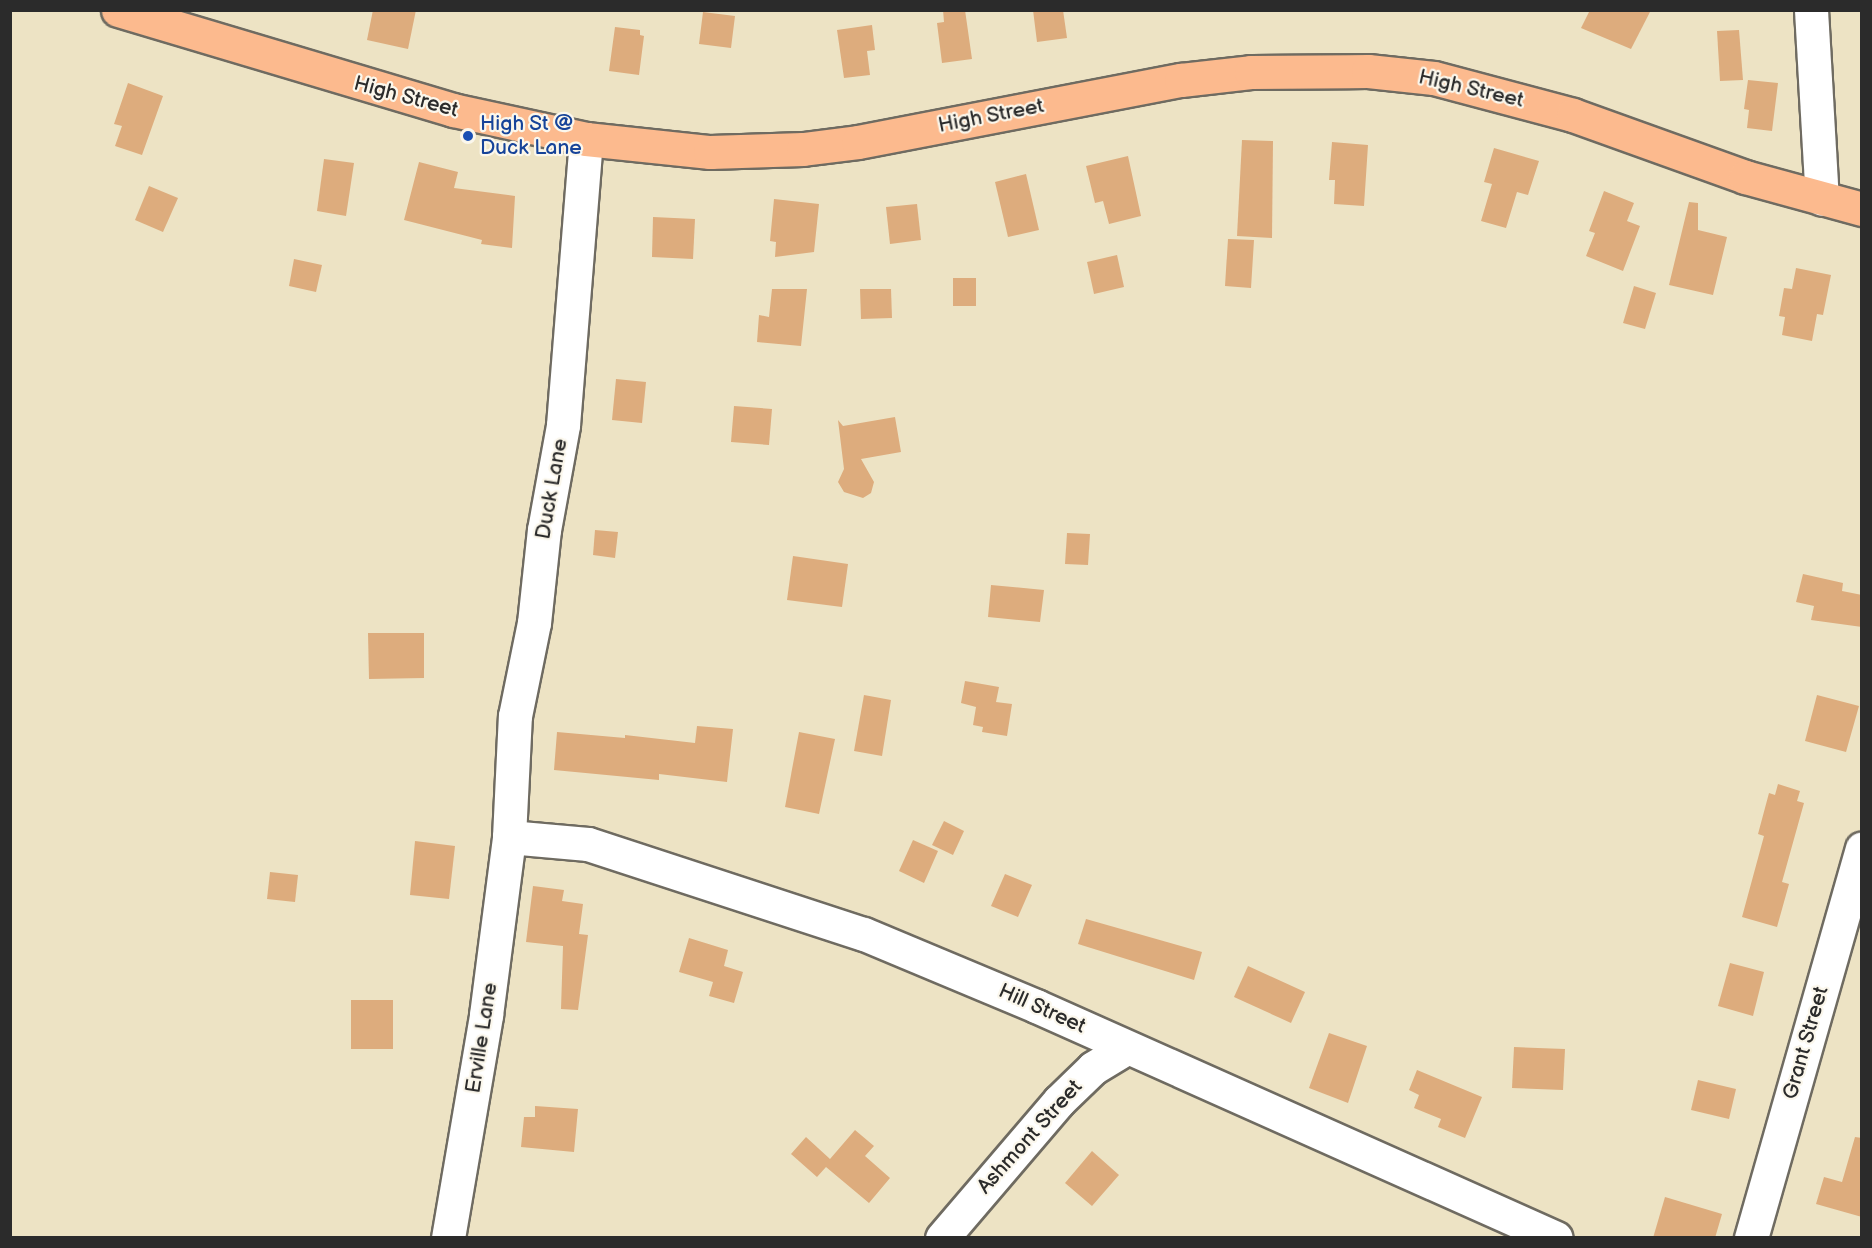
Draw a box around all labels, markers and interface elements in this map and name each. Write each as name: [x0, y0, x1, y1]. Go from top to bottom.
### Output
street label: High Street: [1416, 65, 1526, 113]
street label: High Street: [351, 71, 461, 123]
street label: High Street: [936, 93, 1046, 139]
place label: High St @ Duck Lane: [480, 111, 582, 161]
marker: High St @ Duck Lane: [461, 129, 475, 143]
street label: Duck Lane: [531, 437, 573, 541]
street label: Hill Street: [994, 979, 1090, 1039]
street label: Erville Lane: [461, 981, 503, 1095]
street label: Grant Street: [1778, 984, 1834, 1102]
street label: Ashmont Street: [972, 1075, 1088, 1199]

